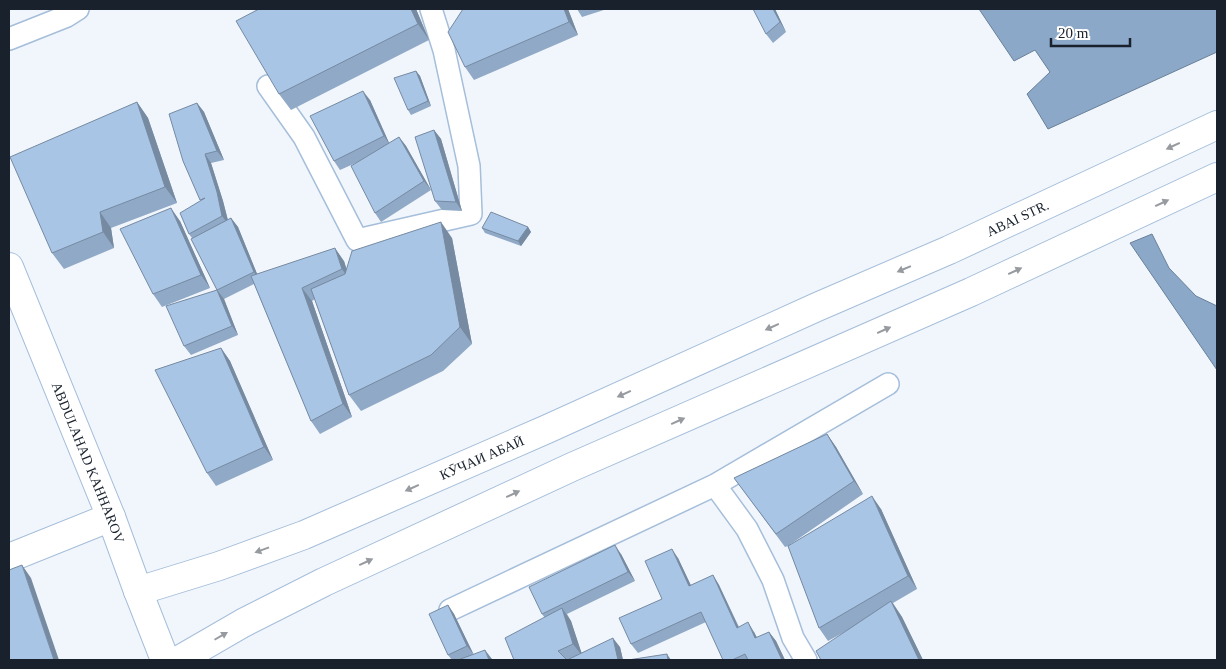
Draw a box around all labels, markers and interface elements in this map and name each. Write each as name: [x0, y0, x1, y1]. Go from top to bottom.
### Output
scale bar: [1051, 15, 1130, 47]
text: 20 m: [1058, 25, 1089, 41]
one-way arrow: [1166, 142, 1180, 150]
street label: ABAI STR.: [984, 197, 1051, 239]
one-way arrow: [1155, 199, 1169, 207]
one-way arrow: [897, 266, 911, 274]
one-way arrow: [1008, 267, 1022, 275]
one-way arrow: [765, 323, 780, 332]
one-way arrow: [877, 325, 891, 333]
street label: ABDULAHAD KAHHAROV: [49, 380, 127, 545]
one-way arrow: [617, 390, 631, 398]
one-way arrow: [671, 416, 685, 424]
street label: КӮЧАИ АБАӢ: [437, 433, 526, 483]
one-way arrow: [405, 484, 419, 492]
one-way arrow: [506, 490, 520, 498]
one-way arrow: [254, 547, 269, 554]
one-way arrow: [359, 558, 373, 566]
one-way arrow: [214, 631, 227, 640]

